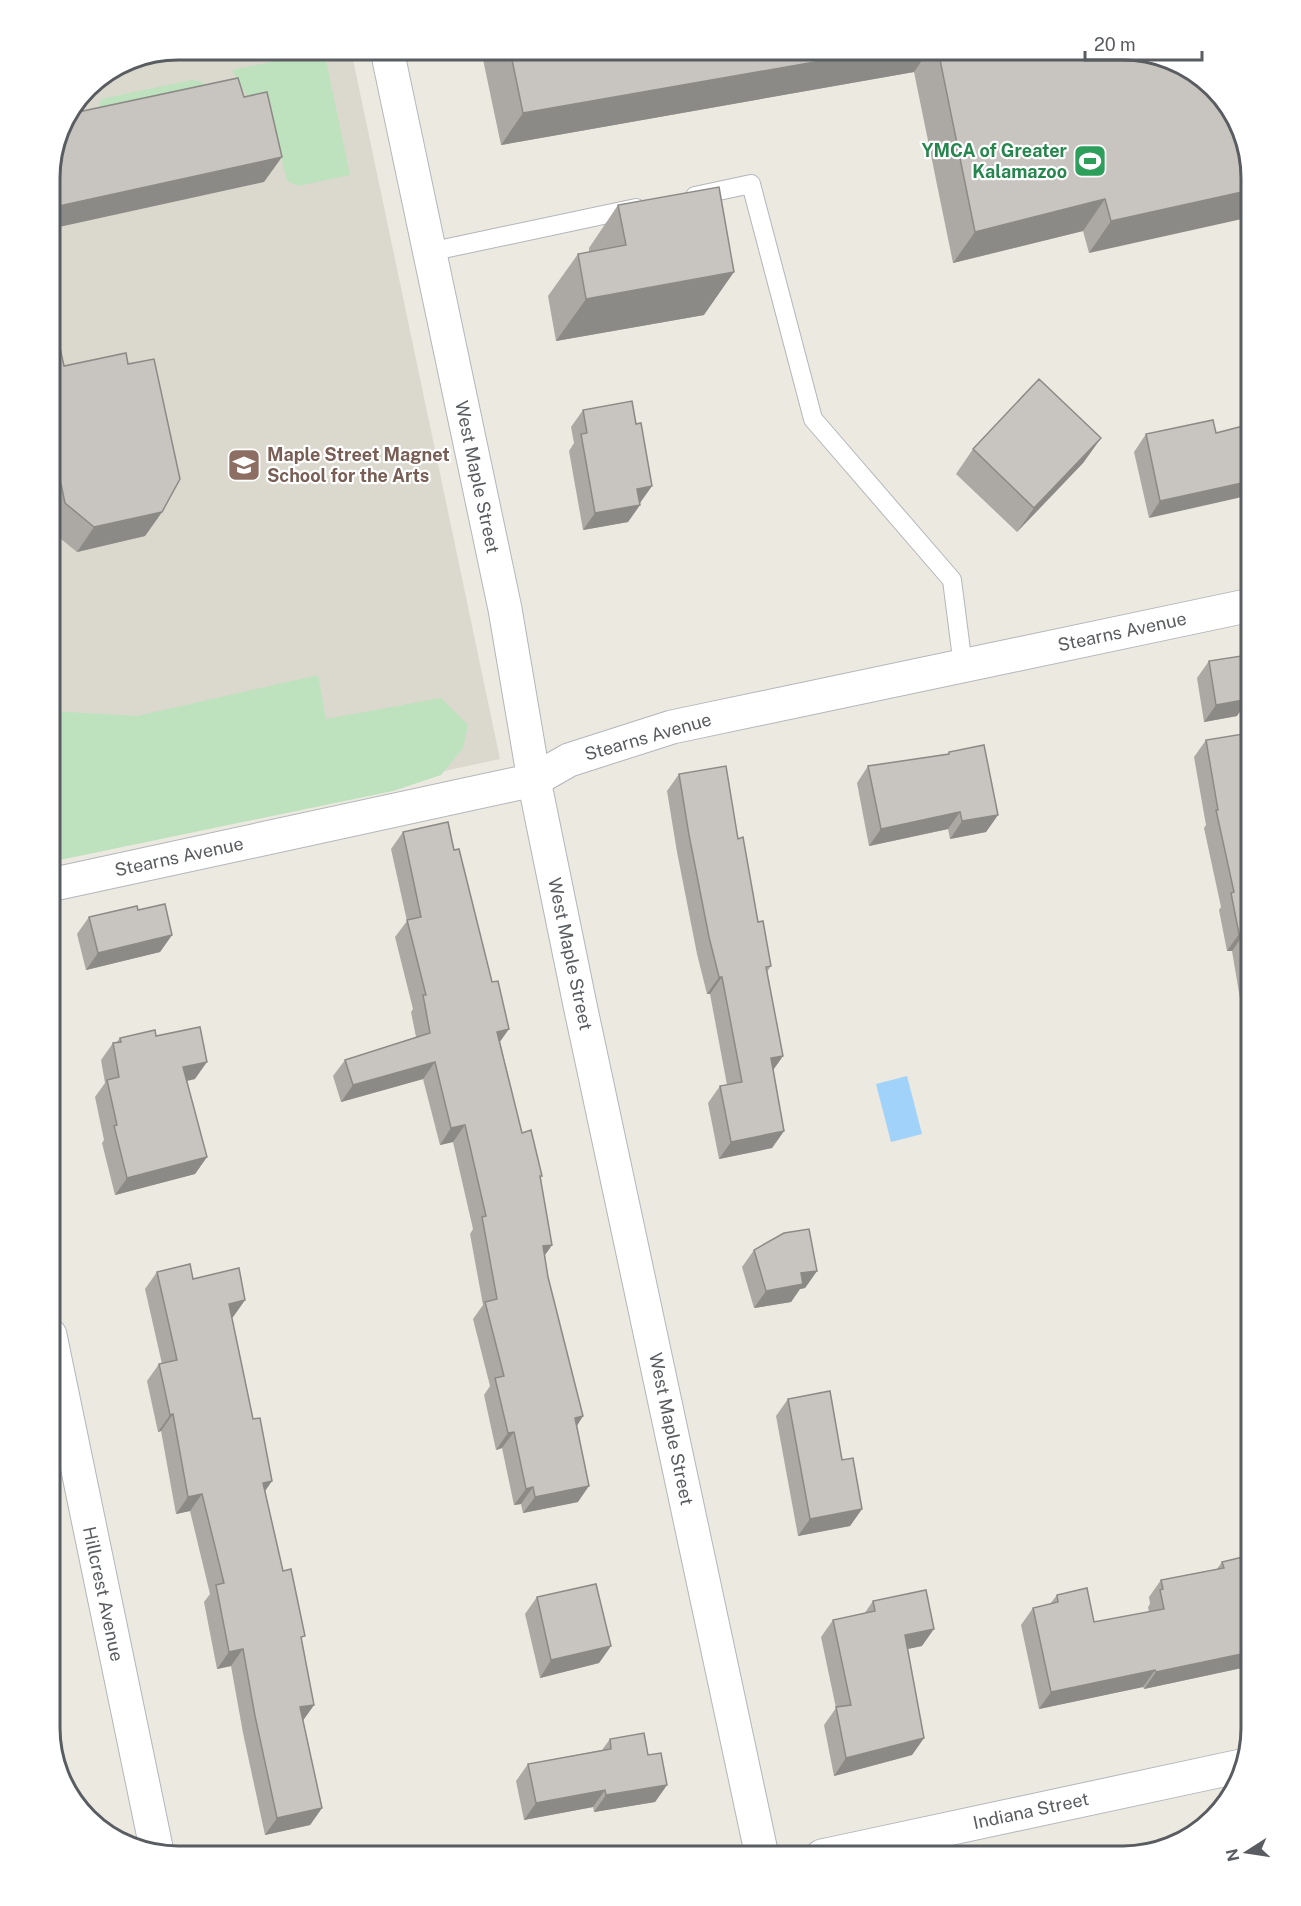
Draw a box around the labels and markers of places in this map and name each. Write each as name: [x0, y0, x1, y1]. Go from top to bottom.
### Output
place label: YMCA of Greater Kalamazoo: [921, 140, 1068, 182]
sports icon: YMCA of Greater Kalamazoo: [1072, 143, 1108, 179]
place label: Maple Street Magnet School for the Arts: [267, 444, 450, 486]
school or university icon: Maple Street Magnet School for the Arts: [226, 447, 262, 483]

